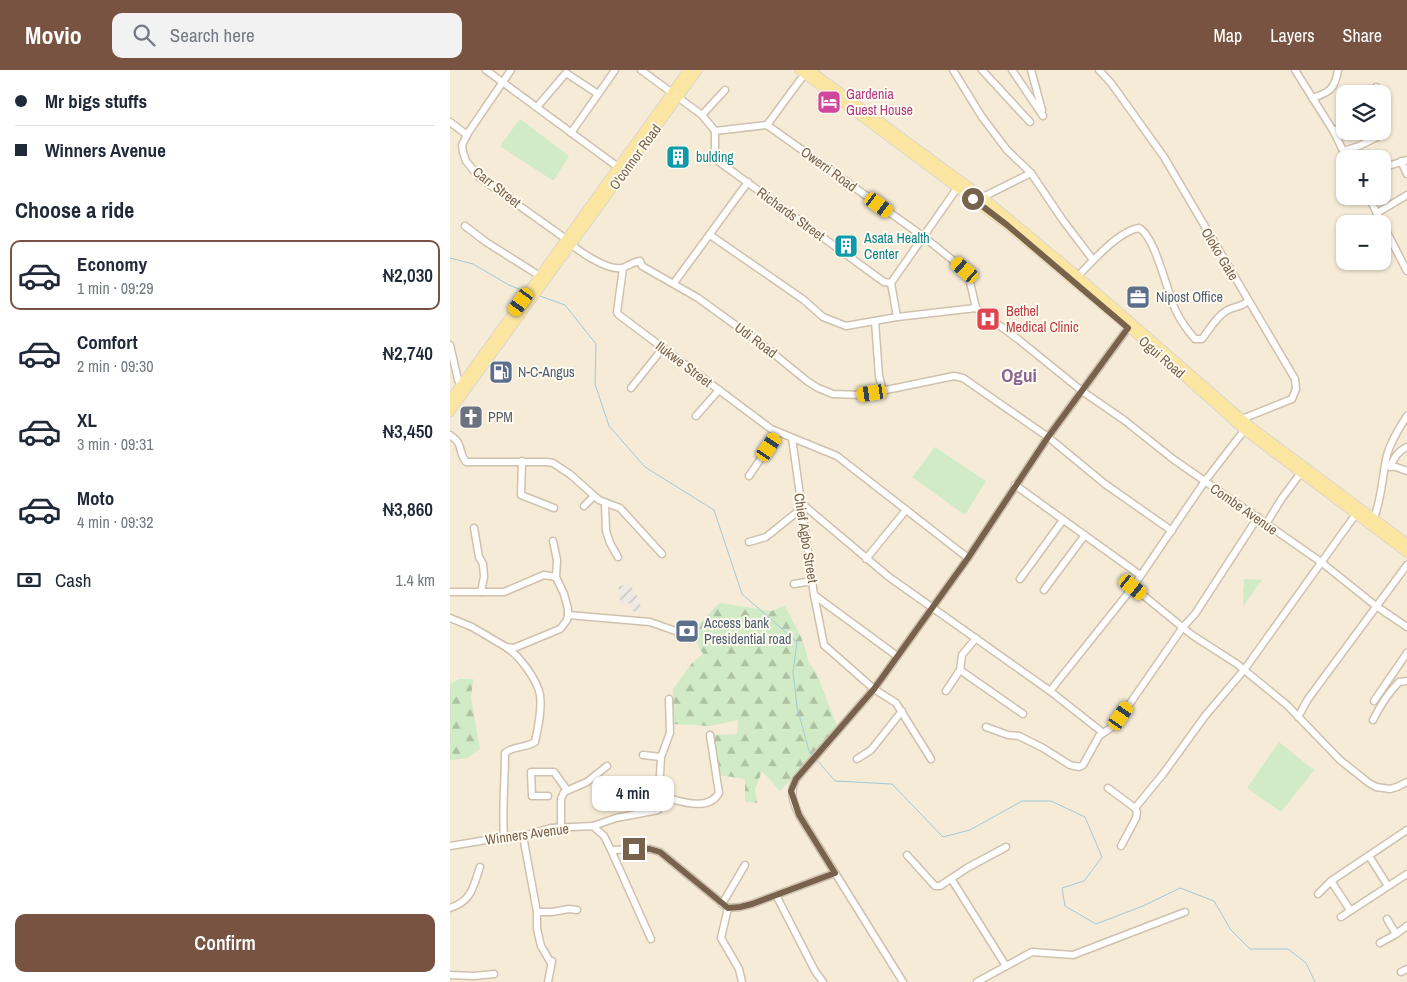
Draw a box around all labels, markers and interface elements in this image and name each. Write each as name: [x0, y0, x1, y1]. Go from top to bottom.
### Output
search box: [112, 13, 462, 58]
text: Movio: [25, 19, 82, 51]
icon: search: [130, 21, 158, 49]
text: Search here: [170, 22, 255, 48]
text: Map: [1214, 23, 1242, 48]
text: Layers: [1270, 23, 1315, 48]
text: Share: [1343, 23, 1382, 48]
place label: Gardenia Guest House: [846, 85, 913, 119]
map controls: [1336, 85, 1391, 270]
button: layers: [1336, 85, 1391, 140]
text: Mr bigs stuffs: [45, 88, 147, 114]
hotel icon: Gardenia Guest House: [816, 89, 842, 115]
street label: O'connor Road: [605, 121, 665, 193]
text: Winners Avenue: [45, 137, 166, 163]
street label: Owerri Road: [797, 143, 861, 195]
building icon: bulding: [665, 144, 691, 170]
place label: bulding: [696, 148, 734, 166]
button: +: [1336, 150, 1391, 205]
street label: Carr Street: [469, 163, 525, 211]
street label: Richards Street: [753, 183, 829, 245]
route start: [962, 188, 984, 210]
car: [862, 190, 895, 220]
text: Choose a ride: [15, 195, 134, 225]
button: −: [1336, 215, 1391, 270]
street label: Oloko Gate: [1197, 224, 1243, 284]
place label: Asata Health Center: [863, 229, 930, 263]
building icon: Asata Health Center: [833, 233, 859, 259]
text: Economy: [77, 251, 147, 277]
icon: car: [17, 253, 62, 298]
car: [948, 254, 981, 286]
text: ₦2,030: [383, 262, 433, 288]
text: 1 min · 09:29: [77, 277, 154, 299]
office icon: Nipost Office: [1125, 284, 1151, 310]
car: [506, 285, 535, 319]
place label: Nipost Office: [1156, 288, 1223, 306]
place label: Bethel Medical Clinic: [1006, 302, 1079, 336]
hospital icon: Bethel Medical Clinic: [975, 306, 1001, 332]
street label: Udi Road: [731, 318, 781, 362]
text: Comfort: [77, 329, 138, 355]
icon: car: [17, 331, 62, 376]
street label: Ogui Road: [1135, 332, 1189, 382]
street label: Ilukwe Street: [652, 337, 716, 391]
text: ₦2,740: [383, 340, 433, 366]
text: 2 min · 09:30: [77, 355, 154, 377]
fuel station icon: N-C-Angus: [488, 359, 514, 385]
district label: Ogui: [1001, 362, 1037, 388]
place label: N-C-Angus: [518, 363, 575, 381]
car: [856, 383, 887, 403]
church icon: PPM: [458, 404, 484, 430]
text: XL: [77, 407, 97, 433]
place label: PPM: [488, 408, 513, 426]
icon: car: [17, 409, 62, 454]
text: ₦3,450: [383, 418, 433, 444]
car: [754, 430, 783, 464]
text: 3 min · 09:31: [77, 433, 154, 455]
street label: Combe Avenue: [1207, 479, 1281, 539]
text: Moto: [77, 485, 114, 511]
icon: car: [17, 487, 62, 532]
street label: Chief Agbo Street: [790, 492, 822, 584]
text: ₦3,860: [383, 496, 433, 522]
text: 4 min · 09:32: [77, 511, 154, 533]
icon: cash: [15, 566, 43, 594]
text: Cash: [55, 567, 91, 593]
text: 1.4 km: [396, 569, 435, 591]
car: [1116, 572, 1149, 602]
place label: Access bank Presidential road: [703, 614, 791, 648]
bank icon: Access bank Presidential road: [674, 618, 700, 644]
car: [1106, 699, 1135, 733]
callout: 4 min: [593, 776, 675, 812]
text: 4 min: [616, 782, 650, 804]
street label: Winners Avenue: [484, 819, 570, 849]
route end: [623, 838, 645, 860]
button: Confirm: [15, 914, 435, 972]

